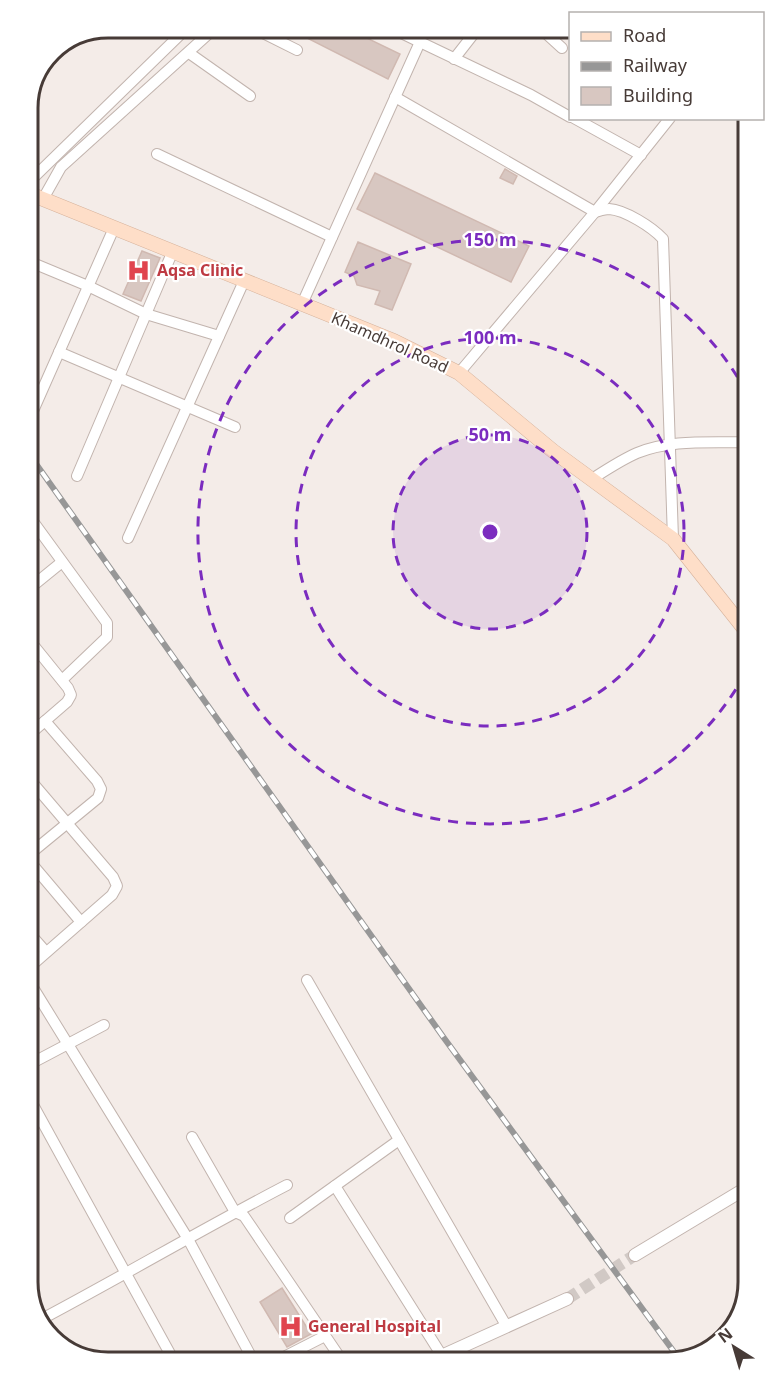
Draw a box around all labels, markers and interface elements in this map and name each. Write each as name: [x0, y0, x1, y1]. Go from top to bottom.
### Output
legend: [569, 12, 764, 120]
text: Road: [623, 23, 666, 47]
text: Railway: [623, 53, 688, 77]
text: Building: [623, 83, 693, 107]
text: 150 m: [463, 227, 517, 251]
hospital icon: Aqsa Clinic: [126, 257, 152, 283]
place label: Aqsa Clinic: [157, 259, 243, 281]
street label: Khamdhrol Road: [328, 306, 452, 378]
text: 100 m: [463, 325, 517, 349]
text: 50 m: [469, 422, 511, 446]
centre of rings: [480, 522, 500, 542]
hospital icon: General Hospital: [277, 1313, 303, 1339]
place label: General Hospital: [308, 1315, 441, 1337]
north arrow: [704, 1317, 764, 1377]
text: N: [713, 1322, 737, 1348]

